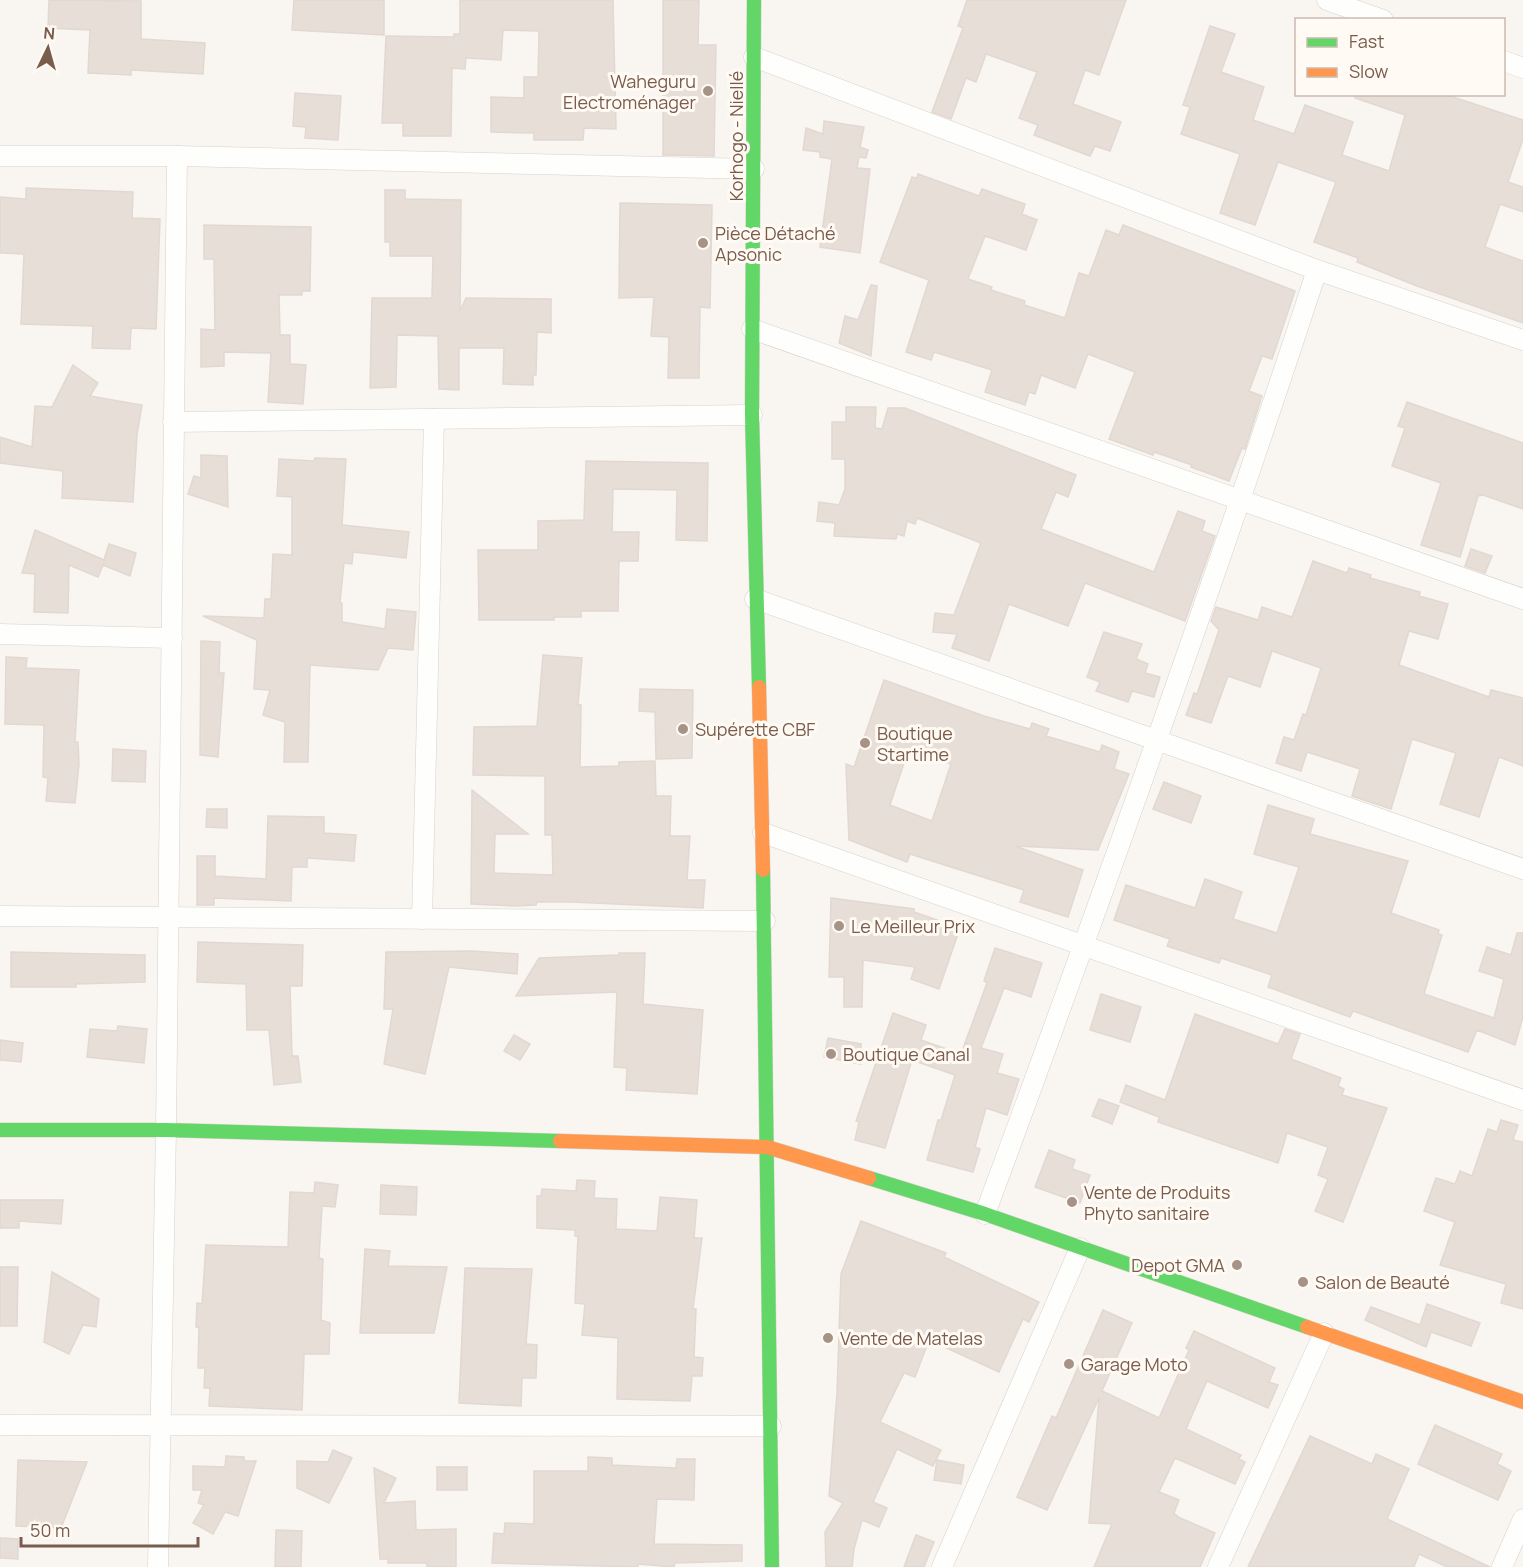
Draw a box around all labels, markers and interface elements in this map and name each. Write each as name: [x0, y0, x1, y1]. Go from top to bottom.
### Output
north arrow: [18, 18, 78, 78]
legend: [1295, 18, 1505, 96]
text: N: [43, 22, 56, 45]
text: Fast: [1349, 29, 1384, 53]
text: Slow: [1349, 59, 1389, 83]
place label: Waheguru Electroménager: [563, 69, 696, 114]
street label: Korhogo - Niellé: [724, 71, 748, 201]
marker: Waheguru Electroménager: [701, 84, 715, 98]
place label: Pièce Détaché Apsonic: [715, 221, 835, 266]
marker: Pièce Détaché Apsonic: [696, 236, 710, 250]
place label: Supérette CBF: [695, 717, 815, 741]
place label: Boutique Startime: [877, 721, 953, 766]
marker: Supérette CBF: [676, 722, 690, 736]
marker: Boutique Startime: [858, 736, 872, 750]
place label: Le Meilleur Prix: [851, 914, 975, 938]
marker: Le Meilleur Prix: [832, 919, 846, 933]
place label: Boutique Canal: [843, 1042, 970, 1066]
marker: Boutique Canal: [824, 1047, 838, 1061]
place label: Vente de Produits Phyto sanitaire: [1084, 1180, 1231, 1225]
marker: Vente de Produits Phyto sanitaire: [1065, 1195, 1079, 1209]
place label: Depot GMA: [1131, 1253, 1226, 1277]
marker: Depot GMA: [1230, 1258, 1244, 1272]
place label: Salon de Beauté: [1315, 1270, 1450, 1294]
marker: Salon de Beauté: [1296, 1275, 1310, 1289]
place label: Vente de Matelas: [840, 1326, 983, 1350]
marker: Vente de Matelas: [821, 1331, 835, 1345]
place label: Garage Moto: [1081, 1352, 1188, 1376]
marker: Garage Moto: [1062, 1357, 1076, 1371]
scale bar: [21, 1510, 198, 1548]
text: 50 m: [30, 1518, 70, 1542]

